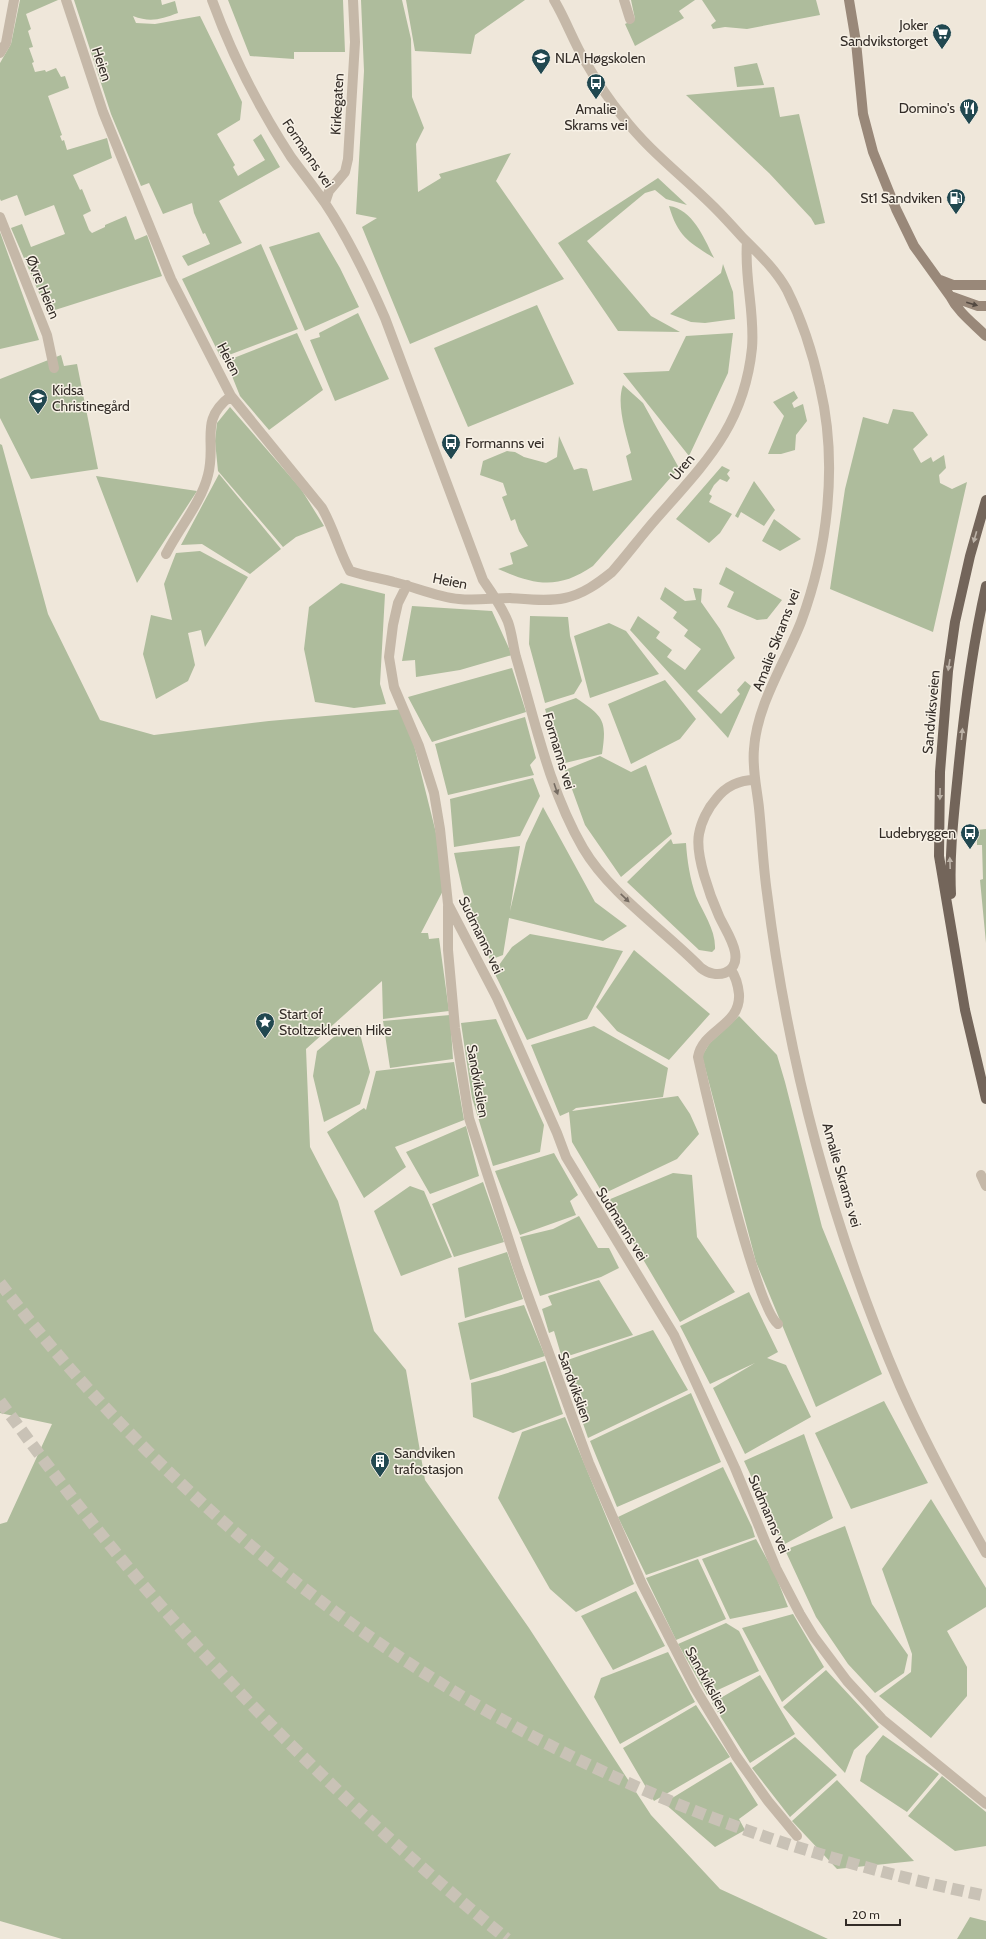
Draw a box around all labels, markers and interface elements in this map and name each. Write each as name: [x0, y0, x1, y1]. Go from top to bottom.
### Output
place label: Joker Sandvikstorget: [840, 16, 929, 50]
supermarket icon: Joker Sandvikstorget: [931, 22, 953, 50]
street label: Heien: [88, 45, 116, 83]
school or university icon: NLA Høgskolen: [530, 47, 552, 75]
place label: NLA Høgskolen: [555, 49, 646, 67]
street label: Kirkegaten: [326, 72, 348, 135]
bus stop icon: Amalie Skrams vei: [585, 72, 607, 100]
restaurant icon: Domino's: [958, 97, 980, 125]
place label: Domino's: [899, 99, 955, 117]
place label: Amalie Skrams vei: [564, 100, 628, 134]
street label: Formanns vei: [278, 115, 338, 191]
fuel station icon: St1 Sandviken: [945, 187, 967, 215]
place label: St1 Sandviken: [860, 189, 942, 207]
street label: Øvre Heien: [22, 253, 64, 322]
one-way arrow: [966, 301, 978, 307]
street label: Heien: [213, 339, 245, 379]
place label: Kidsa Christinegård: [52, 381, 130, 415]
school or university icon: Kidsa Christinegård: [27, 387, 49, 415]
bus stop icon: Formanns vei: [440, 432, 462, 460]
place label: Formanns vei: [465, 434, 544, 452]
street label: Uren: [666, 450, 698, 484]
one-way arrow: [972, 532, 978, 544]
street label: Heien: [431, 569, 469, 593]
street label: Amalie Skrams vei: [748, 586, 804, 694]
one-way arrow: [946, 659, 952, 671]
street label: Sandviksveien: [918, 669, 944, 755]
street label: Formanns vei: [539, 710, 579, 792]
one-way arrow: [958, 728, 965, 740]
one-way arrow: [553, 784, 559, 796]
one-way arrow: [937, 788, 943, 801]
bus stop icon: Ludebryggen: [959, 822, 981, 850]
place label: Ludebryggen: [879, 824, 956, 842]
one-way arrow: [947, 856, 953, 869]
street label: Sudmanns vei: [455, 893, 507, 977]
one-way arrow: [620, 893, 630, 903]
place label: Start of Stoltzekleiven Hike: [279, 1005, 391, 1039]
place icon: Start of Stoltzekleiven Hike: [254, 1011, 276, 1039]
street label: Sandvikslien: [463, 1043, 493, 1119]
street label: Amalie Skrams vei: [818, 1121, 866, 1229]
street label: Sudmanns vei: [592, 1184, 652, 1264]
street label: Sandvikslien: [554, 1349, 596, 1425]
place label: Sandviken trafostasjon: [394, 1444, 464, 1478]
building icon: Sandviken trafostasjon: [369, 1450, 391, 1478]
street label: Sudmanns vei: [744, 1472, 794, 1556]
street label: Sandvikslien: [681, 1643, 733, 1717]
scale bar: [846, 1901, 900, 1927]
text: 20 m: [852, 1907, 880, 1922]

